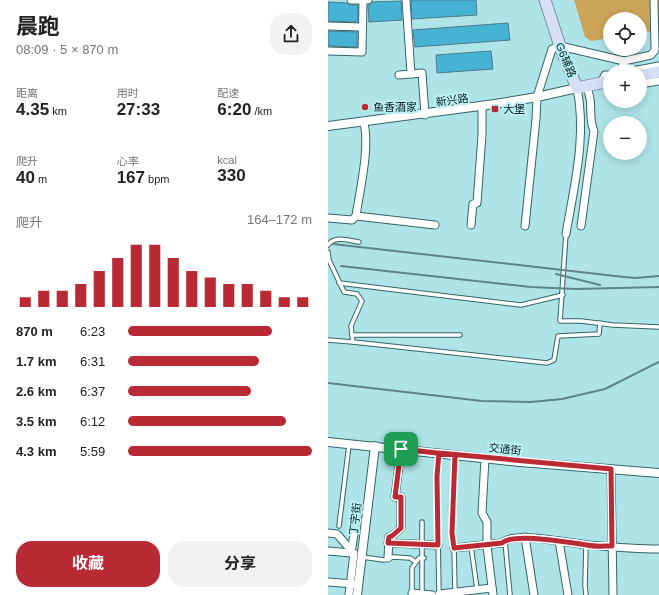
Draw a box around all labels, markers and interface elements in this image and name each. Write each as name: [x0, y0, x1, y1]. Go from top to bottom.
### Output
map controls: [603, 12, 647, 160]
button: locate: [603, 12, 647, 56]
button: share: [270, 13, 312, 55]
text: 晨跑: [16, 14, 60, 39]
street label: G6辅路: [554, 41, 578, 79]
text: 08:09 · 5 × 870 m: [16, 42, 118, 57]
button: +: [603, 64, 647, 108]
text: 距离: [16, 87, 38, 99]
text: 用时: [117, 87, 139, 99]
text: 配速: [217, 87, 239, 99]
street label: 新兴路: [435, 92, 469, 108]
text: 4.35: [16, 100, 49, 119]
text: 27:33: [117, 100, 160, 119]
text: 6:20: [217, 100, 251, 119]
place label: 鱼香酒家: [373, 101, 417, 113]
marker: 鱼香酒家: [360, 102, 370, 112]
place label: 大堡: [503, 103, 525, 115]
marker: 大堡: [490, 104, 500, 114]
text: km: [49, 105, 67, 117]
text: /km: [251, 105, 272, 117]
button: −: [603, 116, 647, 160]
text: kcal: [217, 154, 237, 166]
text: 爬升: [16, 155, 38, 167]
text: 心率: [117, 155, 139, 167]
text: 330: [217, 166, 246, 185]
text: 40: [16, 168, 35, 187]
text: 167: [117, 168, 145, 187]
text: m: [35, 173, 47, 185]
text: bpm: [145, 173, 170, 185]
text: 164–172 m: [247, 212, 312, 227]
text: 爬升: [16, 215, 42, 230]
text: 870 m: [16, 324, 53, 339]
text: 6:23: [80, 324, 105, 339]
text: 1.7 km: [16, 354, 56, 369]
text: 6:31: [80, 354, 105, 369]
text: 2.6 km: [16, 384, 56, 399]
text: 6:37: [80, 384, 105, 399]
text: 3.5 km: [16, 414, 56, 429]
text: 6:12: [80, 414, 105, 429]
pin: [384, 432, 418, 466]
icon: arrive: [390, 438, 412, 460]
street label: 交通街: [488, 441, 522, 457]
text: 4.3 km: [16, 444, 56, 459]
text: 5:59: [80, 444, 105, 459]
street label: 丁字街: [347, 502, 363, 536]
button: 收藏: [16, 541, 160, 587]
button: 分享: [168, 541, 312, 587]

